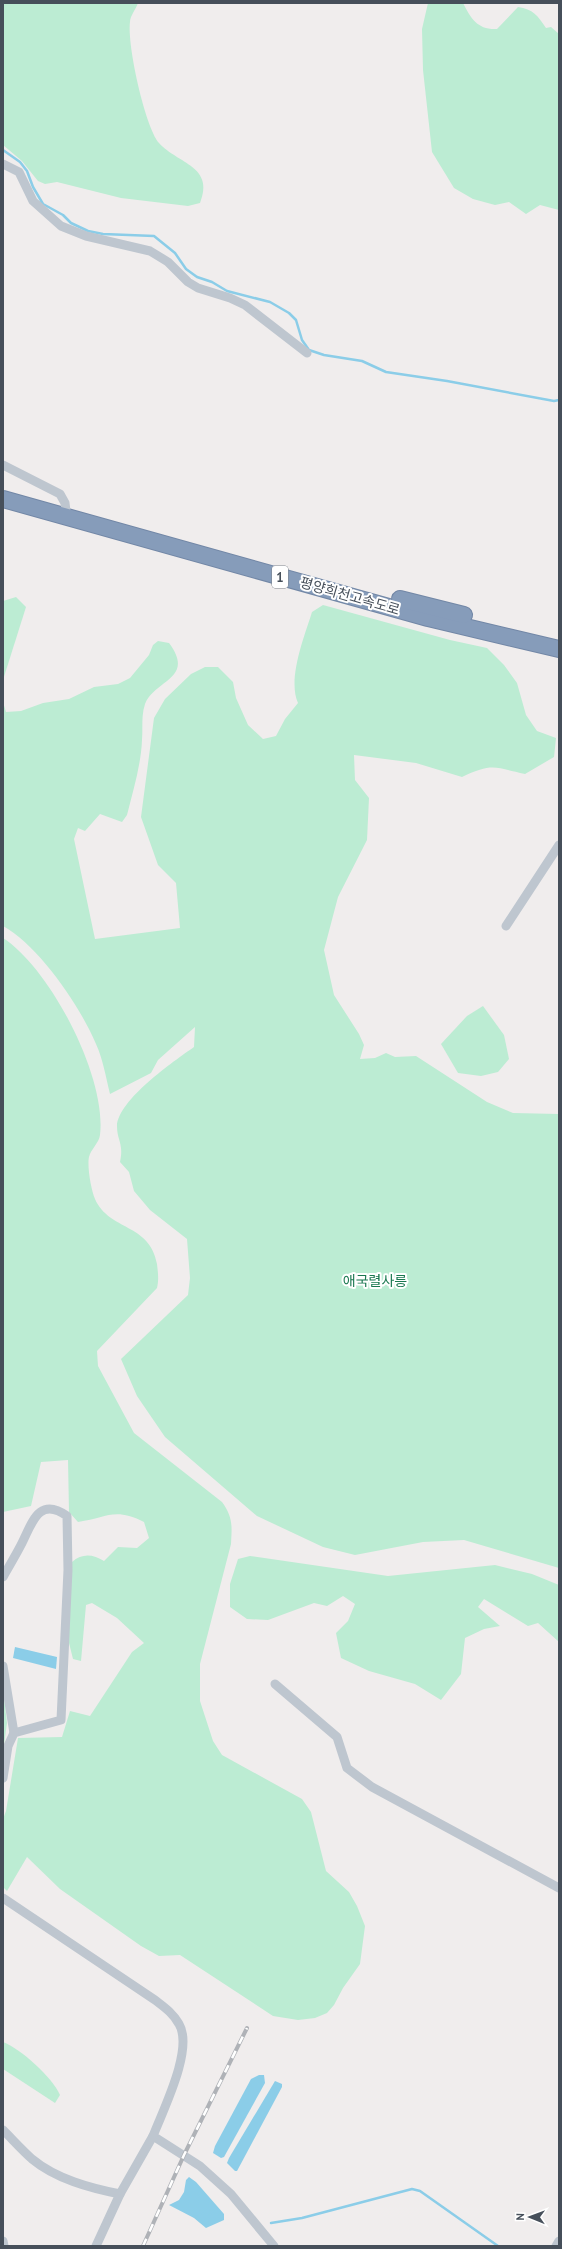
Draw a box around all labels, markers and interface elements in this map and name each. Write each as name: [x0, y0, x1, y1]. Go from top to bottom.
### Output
road number: 1: [272, 566, 288, 588]
street label: 평양희천고속도로: [298, 573, 402, 619]
park label: 애국렬사릉: [343, 1272, 407, 1290]
north arrow: [510, 2197, 550, 2237]
text: N: [513, 2213, 527, 2221]

